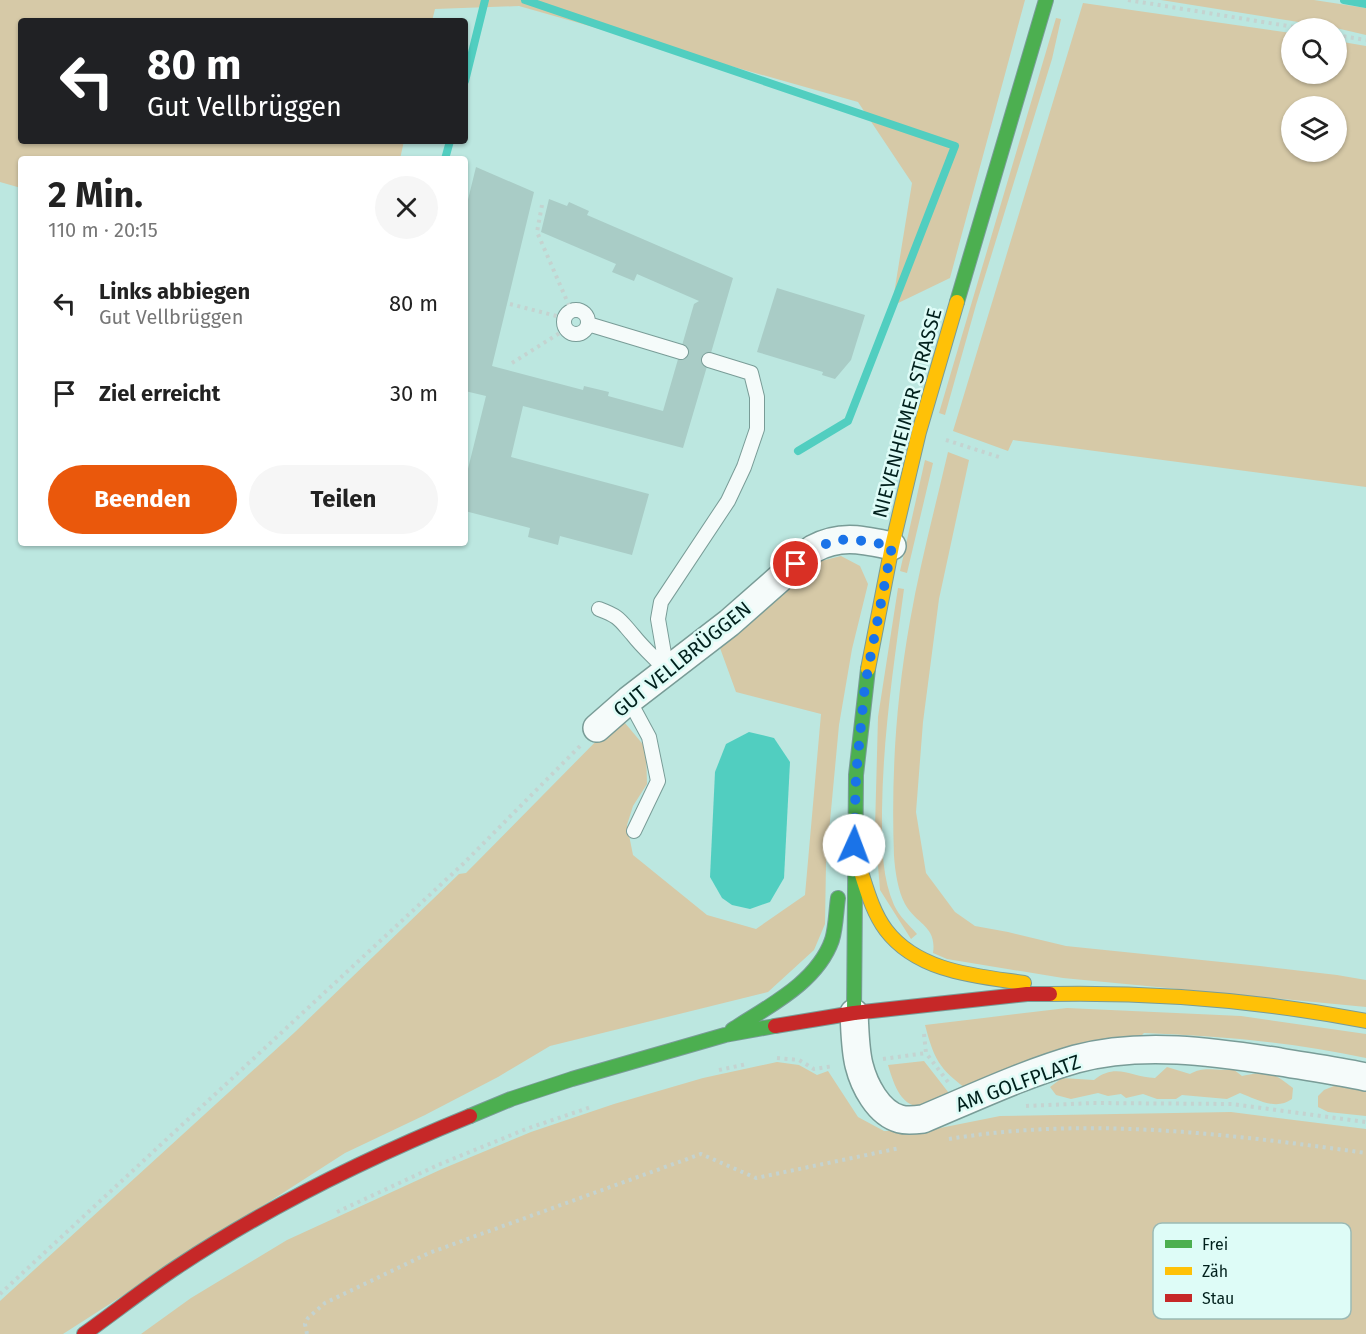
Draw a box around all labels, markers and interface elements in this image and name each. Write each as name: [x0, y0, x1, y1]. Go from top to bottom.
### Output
map controls: [1281, 18, 1347, 162]
button: search: [1281, 18, 1347, 84]
text: 80 m: [147, 40, 241, 90]
icon: left: [48, 42, 126, 120]
text: Gut Vellbrüggen: [147, 91, 342, 123]
button: layers: [1281, 96, 1347, 162]
text: 2 Min.: [48, 173, 143, 217]
button: close: [375, 176, 438, 239]
text: 110 m · 20:15: [48, 218, 158, 242]
text: Links abbiegen: [99, 278, 250, 305]
icon: left: [48, 287, 81, 320]
text: 80 m: [389, 290, 438, 317]
text: Gut Vellbrüggen: [99, 305, 243, 329]
street label: NIEVENHEIMER STRASSE: [867, 305, 947, 521]
icon: arrive: [48, 377, 81, 410]
text: Ziel erreicht: [99, 380, 220, 407]
text: 30 m: [390, 380, 438, 407]
button: Beenden: [48, 465, 237, 534]
button: Teilen: [249, 465, 438, 534]
pin: [770, 538, 821, 589]
icon: arrive: [779, 547, 812, 580]
street label: GUT VELLBRÜGGEN: [608, 596, 756, 722]
position arrow: [822, 813, 886, 877]
street label: AM GOLFPLATZ: [952, 1049, 1084, 1117]
legend: [1153, 1223, 1351, 1319]
text: Frei: [1202, 1235, 1228, 1254]
text: Zäh: [1202, 1262, 1228, 1281]
text: Stau: [1202, 1289, 1234, 1308]

